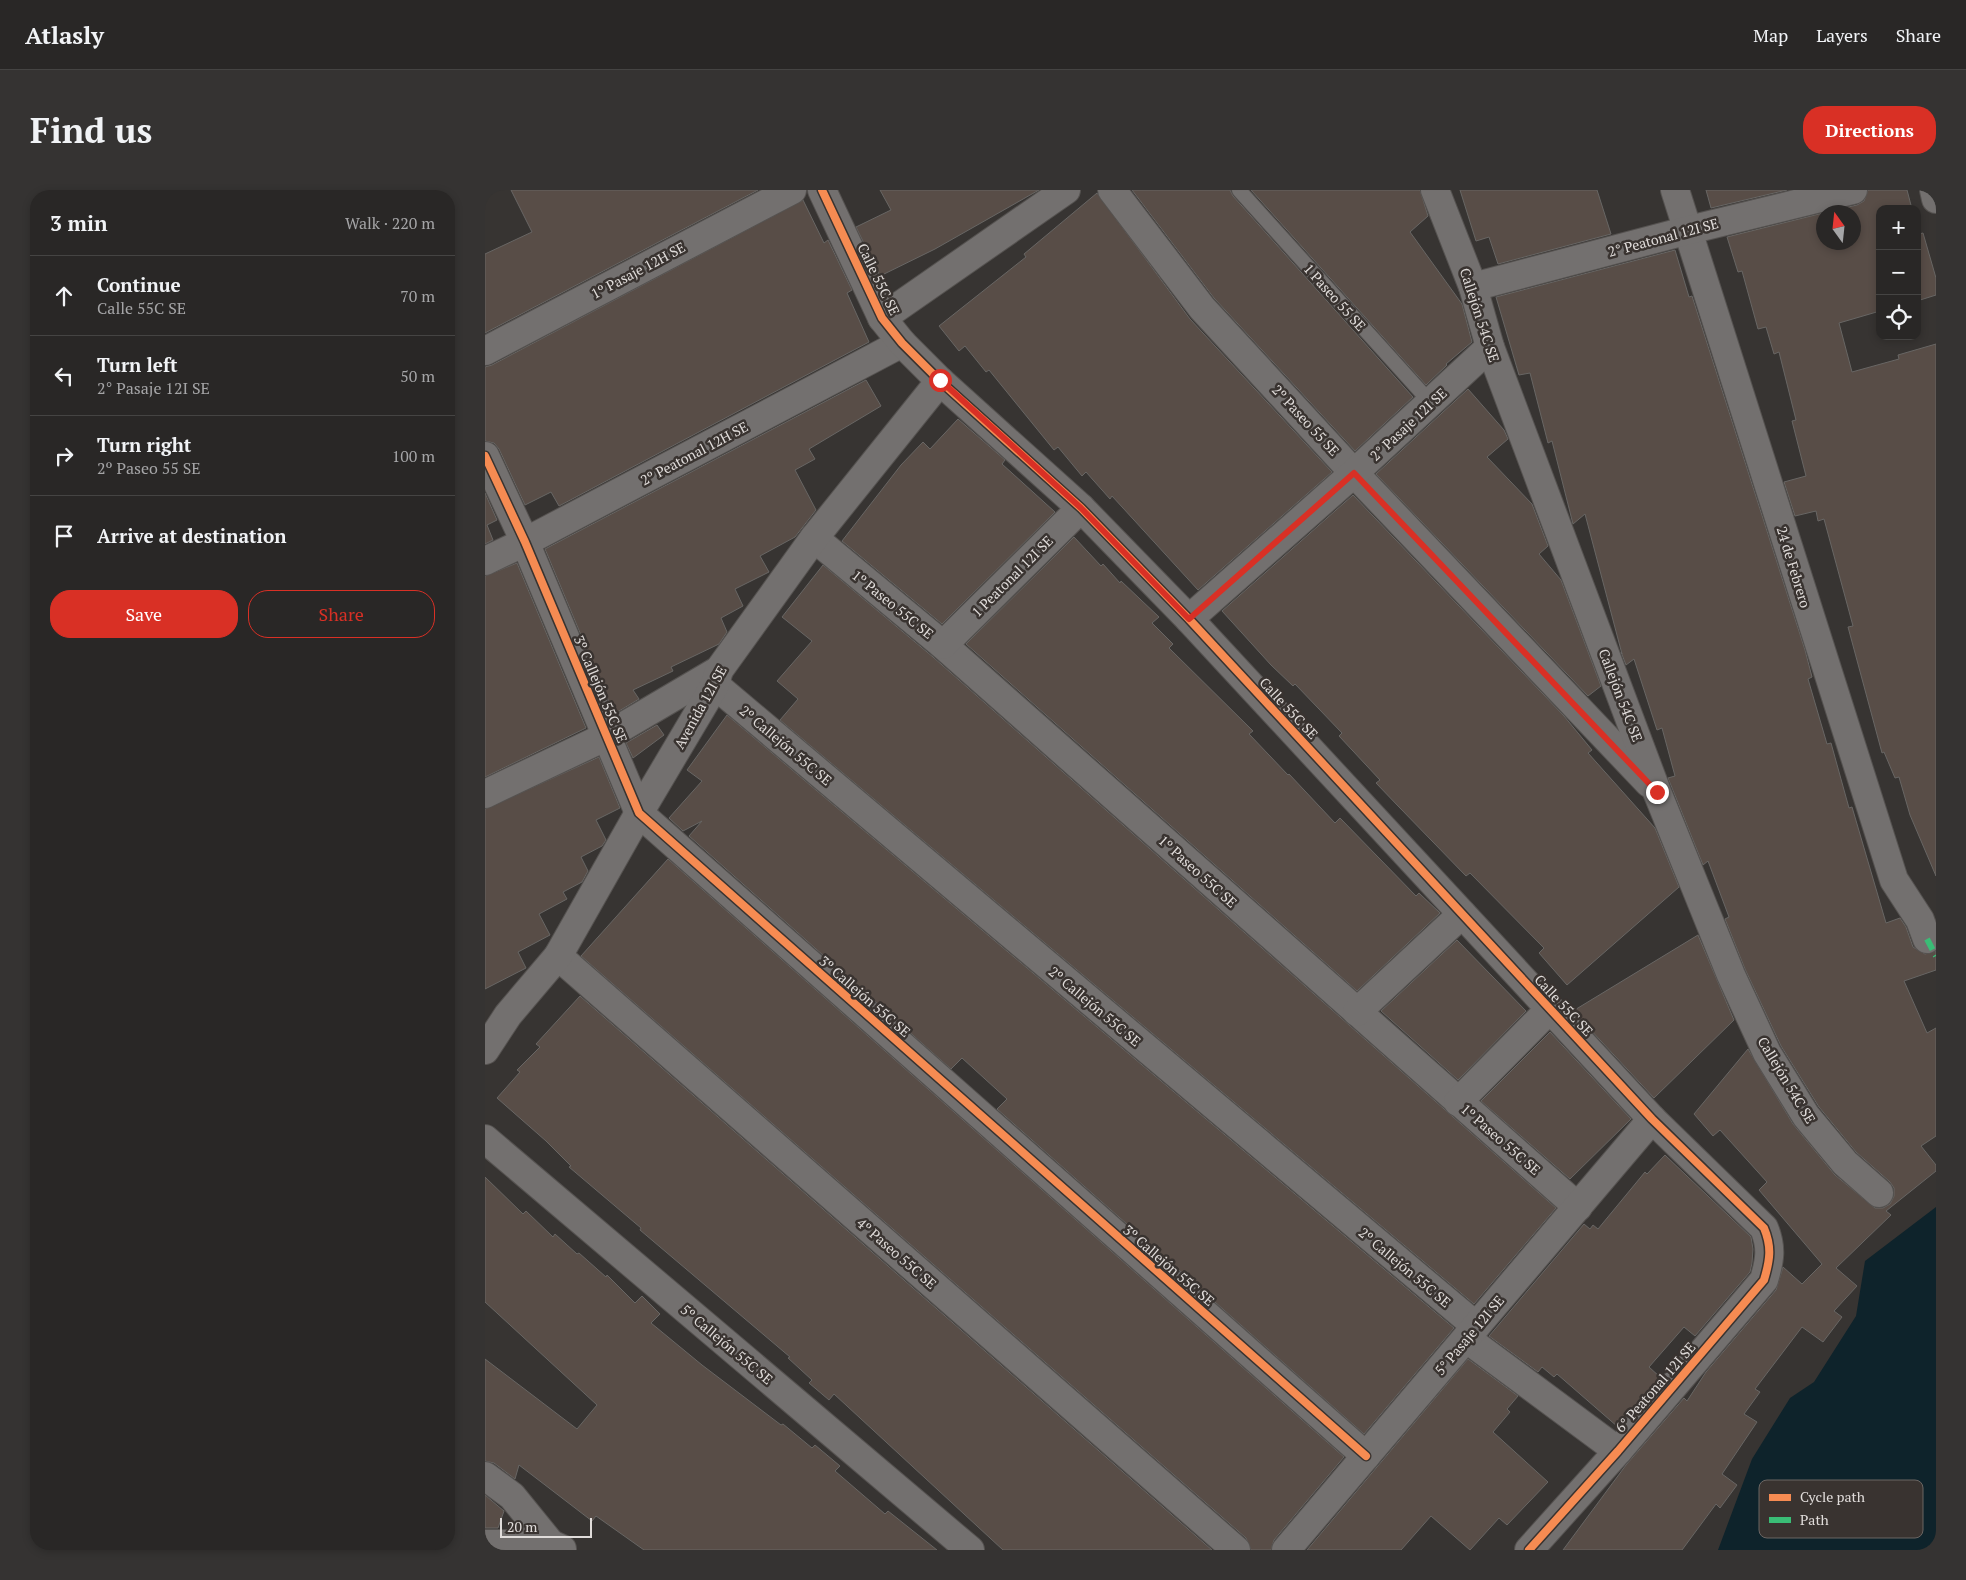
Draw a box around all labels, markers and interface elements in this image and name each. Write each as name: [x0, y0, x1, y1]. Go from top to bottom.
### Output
text: Atlasly: [25, 19, 104, 51]
text: Map: [1753, 23, 1788, 47]
text: Layers: [1816, 23, 1868, 47]
text: Share: [1896, 23, 1941, 47]
button: Directions: [1803, 106, 1936, 154]
text: Find us: [30, 107, 152, 153]
north arrow: [1816, 205, 1861, 250]
map controls: [1876, 205, 1921, 340]
button: +: [1876, 205, 1921, 250]
text: 3 min: [50, 209, 107, 237]
text: Walk · 220 m: [345, 212, 435, 234]
street label: 2° Peatonal 12I SE: [1606, 213, 1720, 261]
street label: 1º Pasaje 12H SE: [588, 237, 688, 303]
street label: Calle 55C SE: [853, 240, 905, 318]
button: −: [1876, 250, 1921, 295]
street label: 1 Paseo 55 SE: [1300, 259, 1370, 335]
street label: Callejón 54C SE: [1456, 265, 1504, 365]
text: Continue: [97, 272, 181, 297]
icon: ahead: [50, 282, 78, 310]
text: 70 m: [400, 285, 435, 307]
button: locate: [1876, 295, 1921, 340]
text: Calle 55C SE: [97, 297, 186, 319]
text: Turn left: [97, 352, 178, 377]
icon: left: [50, 362, 78, 390]
text: 50 m: [400, 365, 435, 387]
route start: [929, 369, 952, 392]
text: 2° Pasaje 12I SE: [97, 377, 210, 399]
street label: 2º Paseo 55 SE: [1268, 380, 1344, 460]
street label: 2° Pasaje 12I SE: [1365, 383, 1451, 465]
street label: 2º Peatonal 12H SE: [637, 417, 751, 489]
text: Turn right: [97, 432, 191, 457]
icon: right: [50, 442, 78, 470]
text: 100 m: [392, 445, 435, 467]
text: 2º Paseo 55 SE: [97, 457, 201, 479]
icon: arrive: [50, 522, 78, 550]
text: Arrive at destination: [97, 523, 286, 548]
street label: 24 de Febrero: [1773, 524, 1815, 610]
street label: 1 Peatonal 12I SE: [967, 531, 1057, 621]
street label: 1º Paseo 55C SE: [848, 565, 938, 643]
button: Save: [50, 590, 238, 638]
button: Share: [248, 590, 435, 638]
street label: 3º Callejón 55C SE: [570, 632, 632, 746]
street label: Callejón 54C SE: [1595, 646, 1647, 744]
street label: Avenida 12I SE: [669, 662, 731, 752]
street label: Calle 55C SE: [1255, 673, 1323, 743]
street label: 2º Callejón 55C SE: [736, 701, 836, 789]
route end: [1646, 781, 1669, 804]
street label: 1º Paseo 55C SE: [1155, 831, 1241, 911]
street label: 3º Callejón 55C SE: [815, 951, 915, 1041]
street label: 2º Callejón 55C SE: [1045, 962, 1145, 1050]
street label: Calle 55C SE: [1530, 970, 1598, 1040]
street label: Callejón 54C SE: [1754, 1033, 1820, 1127]
street label: 1º Paseo 55C SE: [1457, 1099, 1545, 1179]
street label: 4º Paseo 55C SE: [853, 1213, 941, 1293]
street label: 3º Callejón 55C SE: [1119, 1220, 1219, 1310]
street label: 2º Callejón 55C SE: [1355, 1223, 1455, 1311]
street label: 5° Pasaje 12I SE: [1430, 1291, 1508, 1379]
street label: 5º Callejón 55C SE: [677, 1300, 777, 1388]
street label: 6° Peatonal 12I SE: [1611, 1338, 1699, 1436]
legend: [1759, 1480, 1923, 1538]
text: Cycle path: [1800, 1487, 1865, 1506]
text: Path: [1800, 1510, 1829, 1529]
scale bar: [500, 1515, 593, 1538]
text: 20 m: [507, 1517, 537, 1536]

